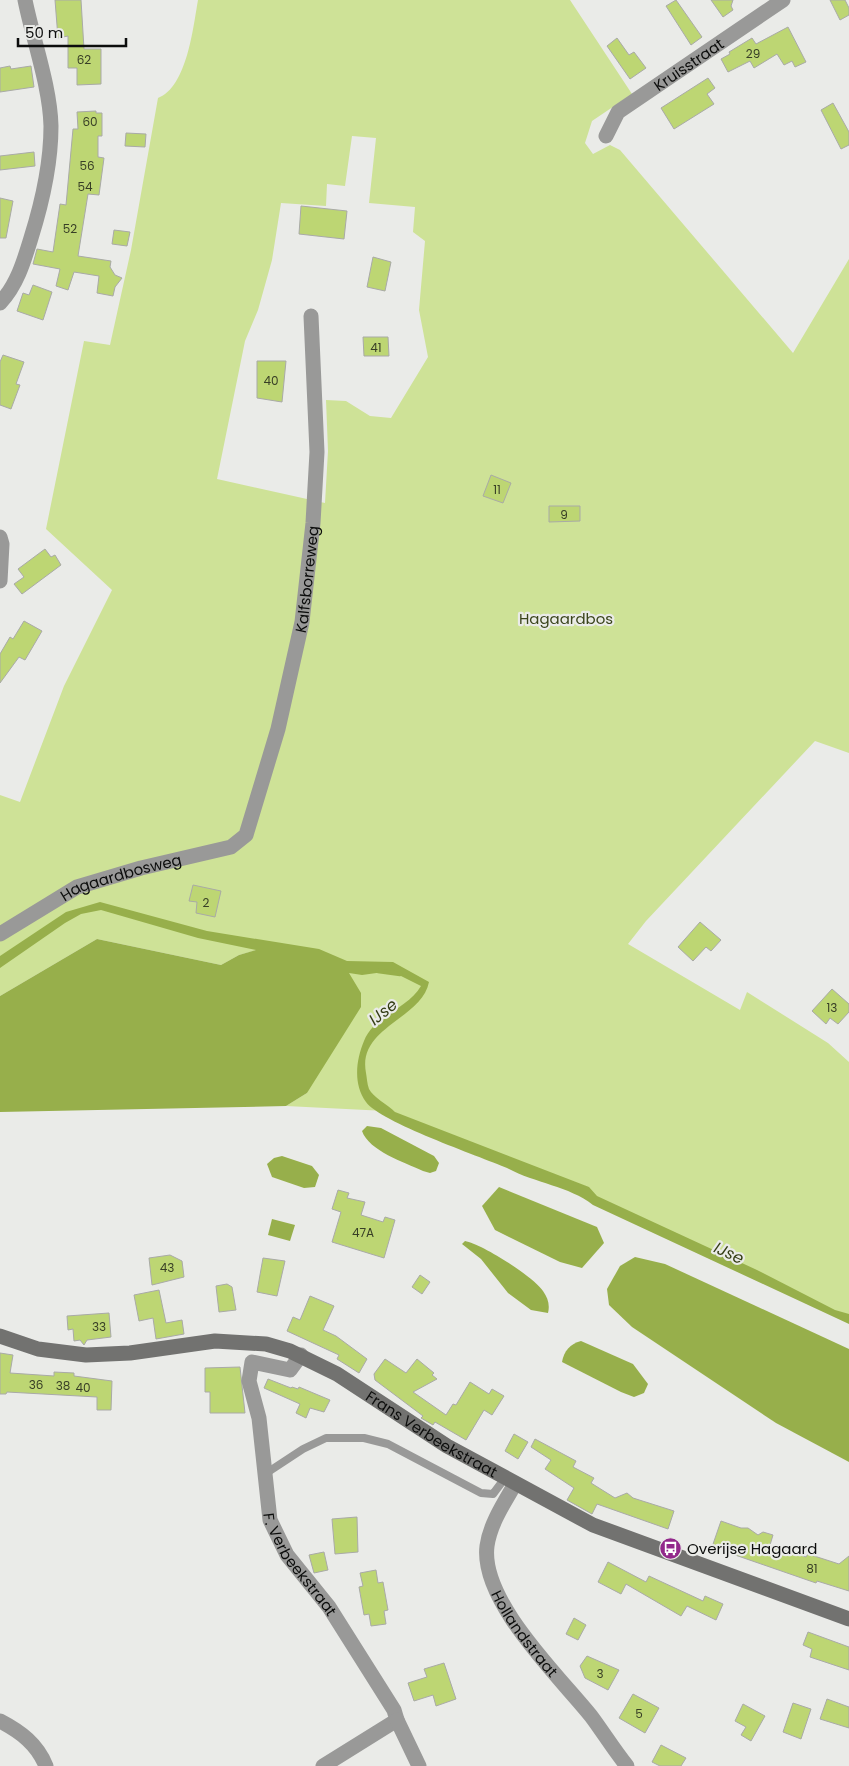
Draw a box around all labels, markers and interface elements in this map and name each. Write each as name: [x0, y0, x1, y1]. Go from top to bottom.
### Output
scale bar: [18, 15, 125, 47]
text: 50 m: [25, 22, 63, 43]
street label: Kruisstraat: [649, 33, 728, 95]
house number: 29: [746, 45, 760, 62]
house number: 62: [77, 51, 91, 68]
house number: 60: [82, 113, 98, 130]
house number: 56: [79, 157, 95, 174]
house number: 54: [77, 178, 93, 195]
house number: 52: [63, 220, 77, 237]
house number: 41: [370, 339, 382, 356]
house number: 40: [263, 372, 279, 389]
house number: 11: [493, 481, 501, 498]
house number: 9: [560, 506, 568, 523]
street label: Kalfsborreweg: [289, 525, 323, 635]
park label: Hagaardbos: [519, 608, 613, 629]
street label: Hagaardbosweg: [56, 848, 183, 905]
house number: 2: [203, 894, 210, 911]
water label: IJse: [364, 993, 402, 1031]
house number: 13: [827, 999, 837, 1016]
house number: 47A: [352, 1224, 374, 1241]
water label: IJse: [710, 1236, 748, 1270]
house number: 43: [160, 1259, 174, 1276]
house number: 33: [92, 1318, 106, 1335]
house number: 36: [29, 1376, 43, 1393]
house number: 38: [56, 1377, 70, 1394]
house number: 40: [75, 1379, 91, 1396]
street label: Frans Verbeekstraat: [362, 1385, 501, 1482]
street label: F. Verbeekstraat: [259, 1512, 342, 1619]
bus stop icon: Overijse Hagaard: [659, 1536, 683, 1560]
place label: Overijse Hagaard: [687, 1538, 817, 1559]
house number: 81: [806, 1560, 818, 1577]
street label: Hollandstraat: [487, 1586, 563, 1681]
house number: 3: [596, 1665, 604, 1682]
house number: 5: [635, 1705, 643, 1722]

